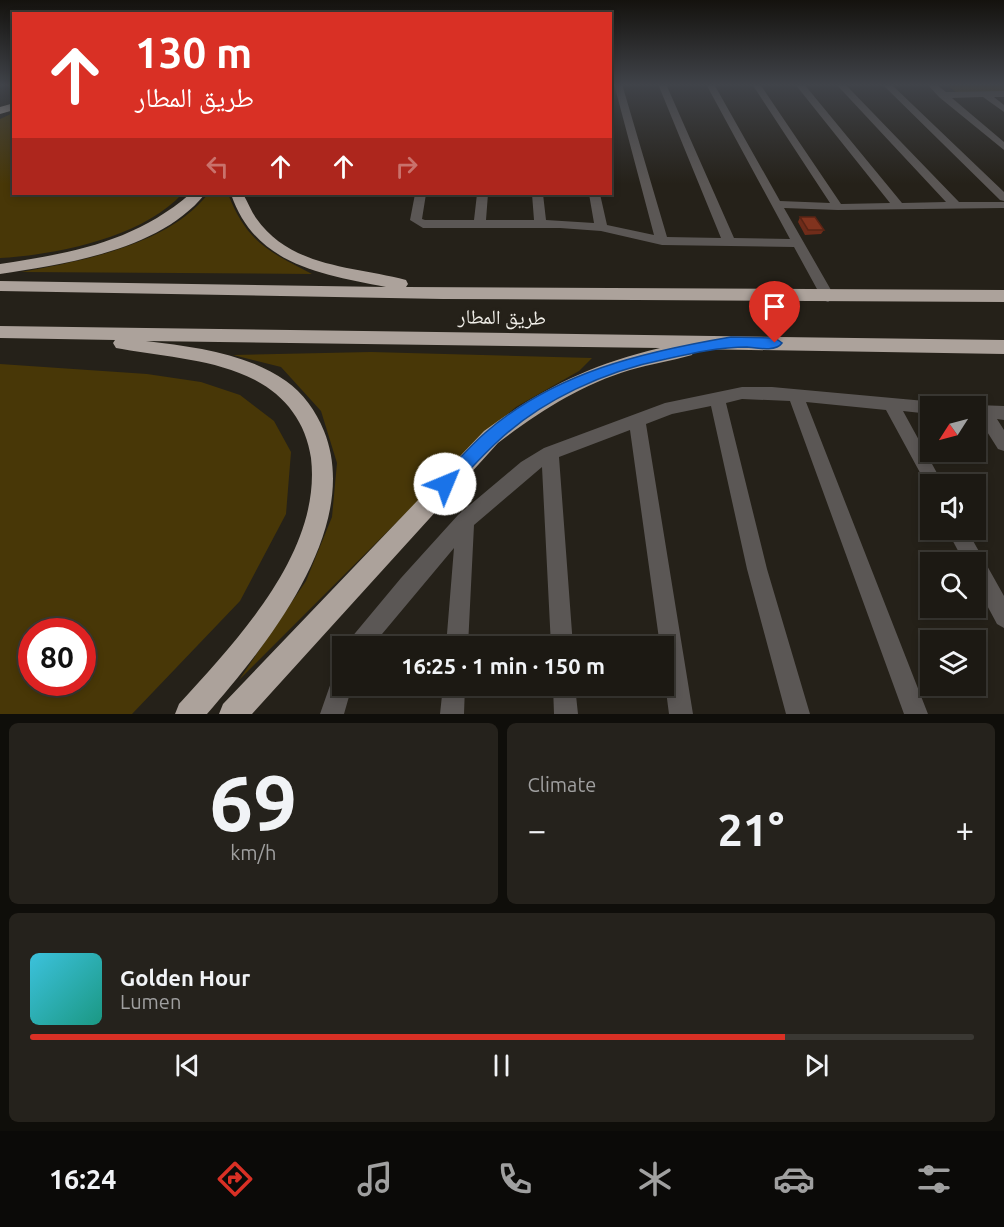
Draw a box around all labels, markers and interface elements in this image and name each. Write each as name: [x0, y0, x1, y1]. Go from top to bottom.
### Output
text: 130 m: [135, 29, 252, 76]
icon: ahead: [36, 36, 114, 114]
text: طريق المطار: [135, 82, 254, 112]
icon: left: [201, 150, 234, 183]
icon: ahead: [264, 150, 297, 183]
icon: ahead: [327, 150, 360, 183]
icon: right: [390, 150, 423, 183]
pin: [749, 281, 800, 343]
icon: arrive: [758, 290, 791, 323]
street label: طريق المطار: [457, 304, 546, 330]
north arrow: [920, 396, 986, 462]
map controls: [920, 396, 986, 696]
position arrow: [413, 452, 477, 516]
button: sound: [920, 474, 986, 540]
button: search: [920, 552, 986, 618]
speed limit sign: 80: [18, 618, 96, 696]
button: layers: [920, 630, 986, 696]
text: 16:25 · 1 min · 150 m: [401, 653, 605, 678]
text: 69: [209, 758, 297, 846]
text: Climate: [528, 773, 596, 796]
text: 21°: [717, 804, 784, 855]
text: −: [528, 811, 546, 848]
text: +: [955, 811, 974, 848]
text: km/h: [230, 841, 276, 864]
text: Golden Hour: [120, 965, 250, 990]
text: Lumen: [120, 990, 181, 1013]
icon: previous: [171, 1049, 204, 1082]
icon: pause: [485, 1049, 518, 1082]
icon: next: [800, 1049, 833, 1082]
icon: directions: [214, 1158, 256, 1200]
icon: music: [354, 1158, 396, 1200]
icon: phone: [494, 1158, 536, 1200]
icon: climate: [634, 1158, 676, 1200]
icon: car: [773, 1158, 815, 1200]
icon: filters: [913, 1158, 955, 1200]
text: 16:24: [49, 1164, 116, 1194]

